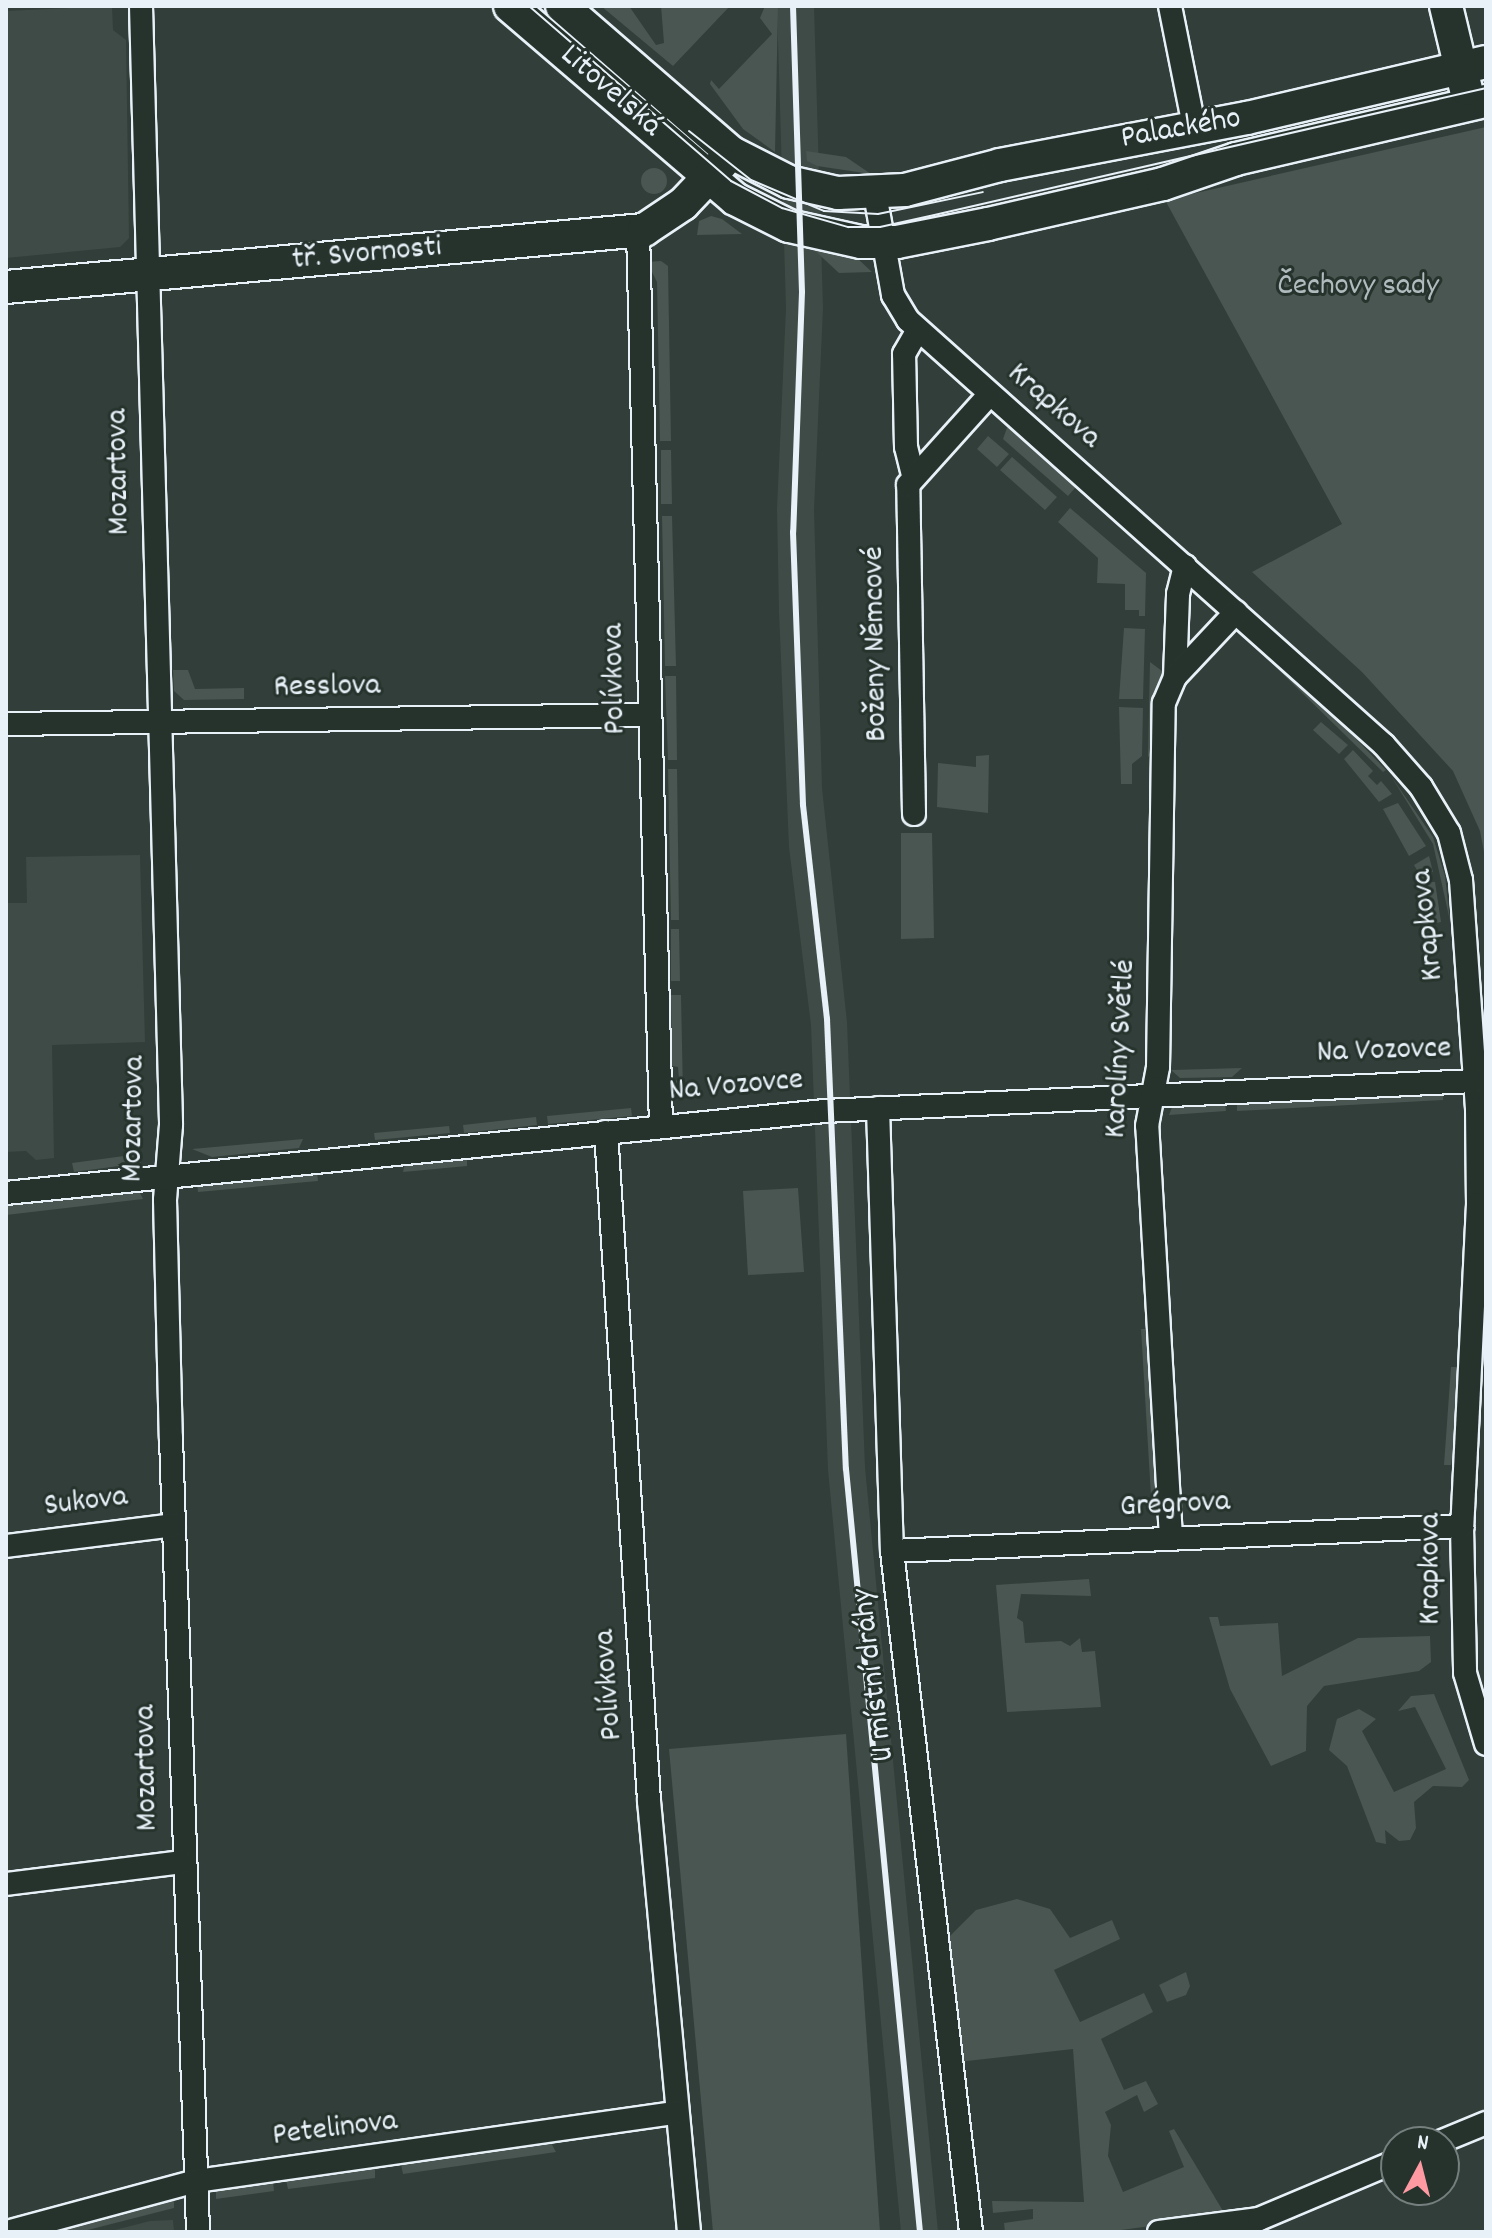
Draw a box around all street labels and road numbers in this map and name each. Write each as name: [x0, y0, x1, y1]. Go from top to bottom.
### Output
street label: Litovelská: [551, 37, 669, 147]
street label: Palackého: [1118, 101, 1244, 159]
street label: tř. Svornosti: [291, 229, 443, 281]
street label: Krapkova: [998, 356, 1108, 458]
street label: Mozartova: [100, 408, 140, 536]
street label: Boženy Němcové: [856, 546, 898, 742]
street label: Polívkova: [596, 623, 636, 735]
street label: Resslova: [273, 668, 381, 708]
street label: Krapkova: [1404, 867, 1454, 983]
street label: Karolíny Světlé: [1098, 959, 1146, 1139]
street label: Na Vozovce: [1316, 1030, 1452, 1074]
street label: Mozartova: [115, 1055, 155, 1183]
street label: Na Vozovce: [667, 1062, 805, 1112]
street label: Sukova: [42, 1479, 130, 1527]
street label: Grégrova: [1119, 1484, 1231, 1528]
street label: Krapkova: [1413, 1513, 1451, 1625]
street label: U místní dráhy: [845, 1586, 905, 1764]
street label: Polívkova: [587, 1628, 633, 1742]
street label: Mozartova: [128, 1704, 168, 1832]
street label: Petelinova: [270, 2103, 400, 2157]

